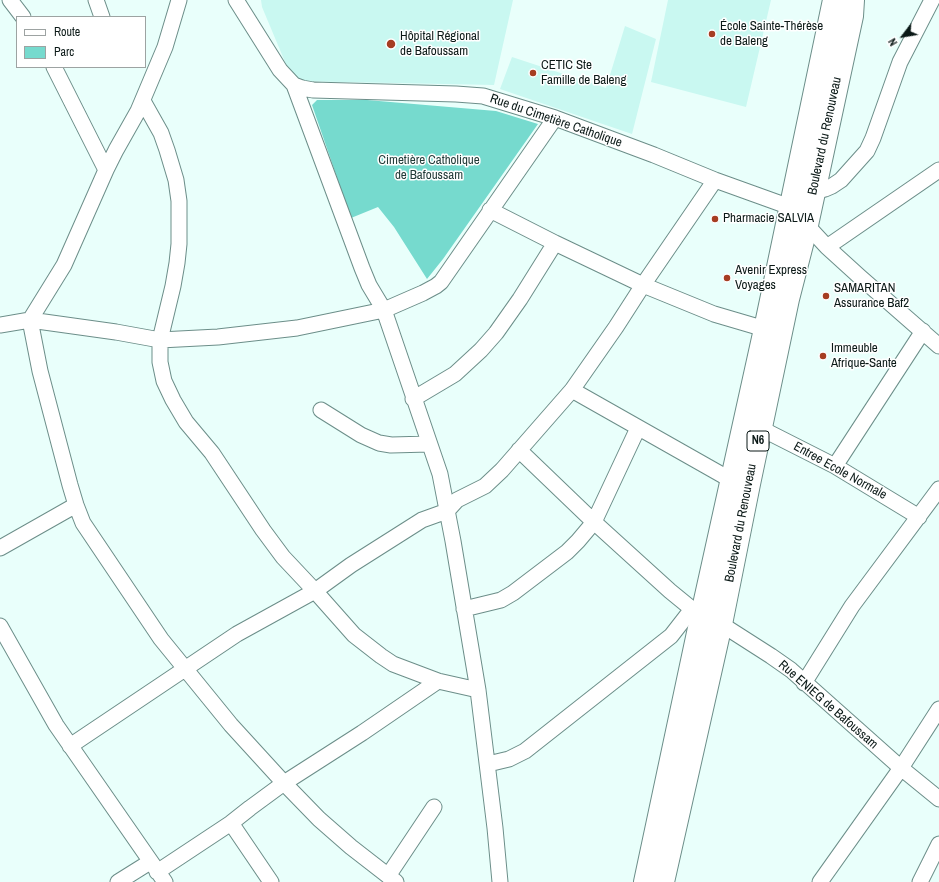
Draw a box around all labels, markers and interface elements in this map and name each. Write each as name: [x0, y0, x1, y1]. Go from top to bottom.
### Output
legend: [16, 16, 146, 68]
north arrow: [883, 16, 923, 56]
place label: École Sainte-Thérèse de Baleng: [720, 19, 823, 50]
text: Route: [54, 24, 80, 40]
place label: Hôpital Régional de Bafoussam: [400, 29, 479, 60]
marker: École Sainte-Thérèse de Baleng: [707, 29, 717, 39]
text: N: [885, 36, 900, 49]
marker: Hôpital Régional de Bafoussam: [385, 38, 397, 50]
text: Parc: [54, 44, 74, 60]
place label: CETIC Ste Famille de Baleng: [541, 58, 626, 89]
marker: CETIC Ste Famille de Baleng: [528, 68, 538, 78]
street label: Boulevard du Renouveau: [805, 76, 845, 196]
street label: Rue du Cimetière Catholique: [488, 91, 624, 151]
park label: Cimetière Catholique de Bafoussam: [378, 153, 480, 184]
place label: Pharmacie SALVIA: [723, 211, 814, 227]
marker: Pharmacie SALVIA: [710, 214, 720, 224]
place label: Avenir Express Voyages: [735, 263, 807, 294]
marker: Avenir Express Voyages: [722, 273, 732, 283]
place label: SAMARITAN Assurance Baf2: [834, 281, 909, 312]
marker: SAMARITAN Assurance Baf2: [821, 291, 831, 301]
place label: Immeuble Afrique-Sante: [831, 341, 897, 372]
marker: Immeuble Afrique-Sante: [818, 351, 828, 361]
road number: N6: [747, 431, 769, 451]
street label: Entree Ecole Normale: [791, 439, 889, 503]
street label: Boulevard du Renouveau: [722, 462, 760, 584]
street label: Rue ENIEG de Bafoussam: [775, 658, 881, 752]

